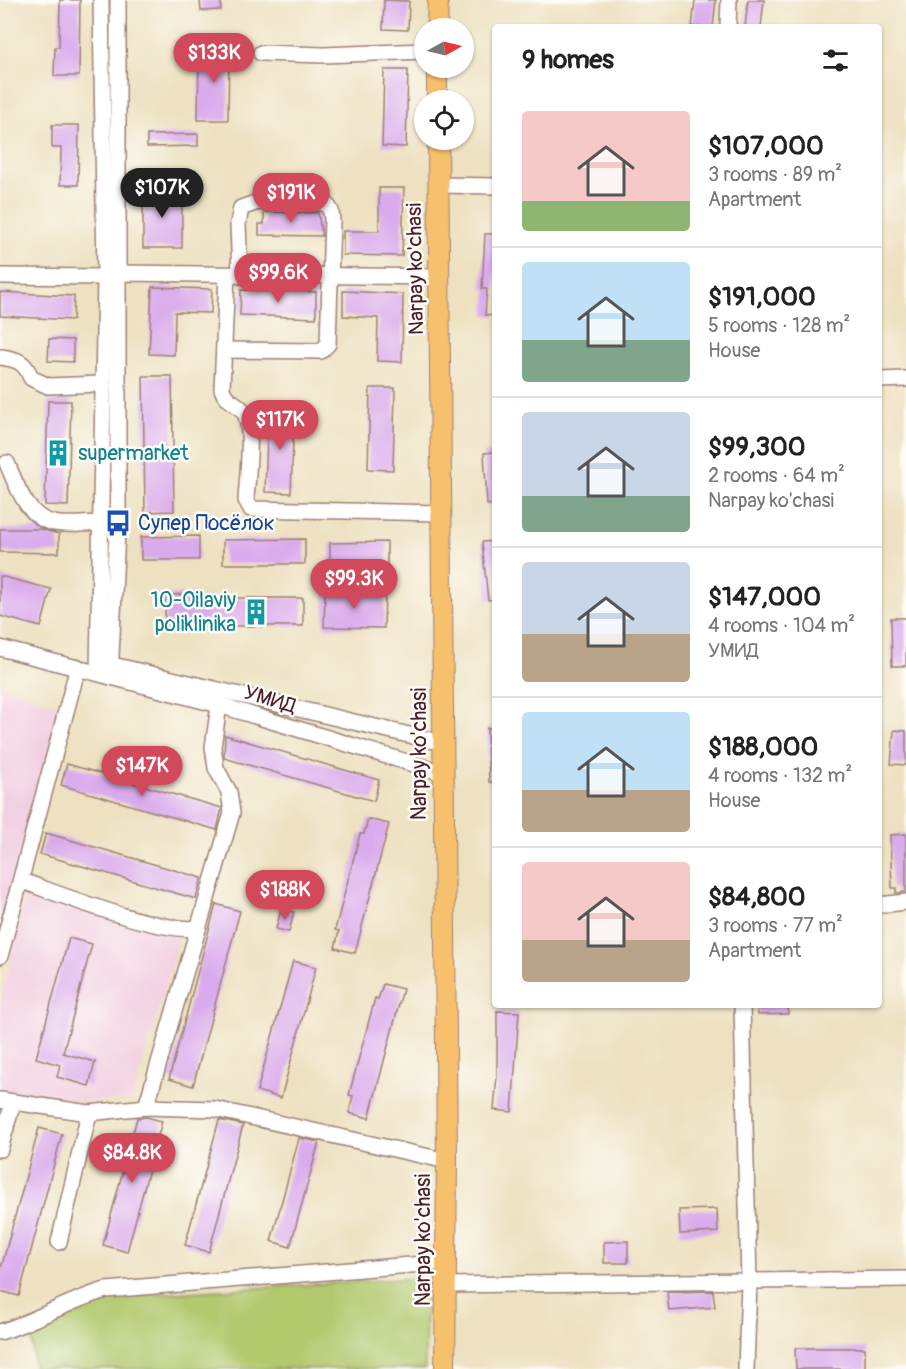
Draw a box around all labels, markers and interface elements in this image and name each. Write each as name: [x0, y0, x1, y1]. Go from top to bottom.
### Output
north arrow: [414, 18, 474, 78]
map controls: [414, 18, 474, 150]
pin: $133K: [172, 33, 256, 84]
text: $133K: [187, 40, 241, 65]
text: 9 homes: [522, 44, 614, 76]
icon: filters: [819, 44, 852, 77]
button: locate: [414, 90, 474, 150]
text: $107,000: [708, 130, 824, 162]
icon: home: [570, 135, 642, 207]
text: 3 rooms · 89 m²: [708, 162, 842, 187]
pin: $107K: [120, 168, 204, 219]
pin: $191K: [249, 173, 333, 224]
text: $107K: [135, 175, 189, 200]
text: $191K: [267, 180, 315, 205]
text: Apartment: [708, 187, 801, 212]
street label: Narpay ko'chasi: [401, 202, 430, 335]
pin: $99.6K: [229, 253, 327, 304]
text: $99.6K: [248, 260, 308, 285]
text: $191,000: [708, 281, 816, 313]
icon: home: [570, 286, 642, 358]
text: 5 rooms · 128 m²: [708, 313, 850, 338]
text: House: [708, 338, 760, 363]
pin: $117K: [238, 400, 322, 451]
text: $117K: [255, 407, 305, 432]
text: $99,300: [708, 431, 806, 463]
icon: home: [570, 436, 642, 508]
building icon: supermarket: [43, 438, 73, 468]
place label: supermarket: [78, 440, 189, 467]
text: 2 rooms · 64 m²: [708, 463, 845, 488]
text: Narpay ko'chasi: [708, 488, 834, 513]
bus stop icon: Супер Посёлок: [103, 508, 133, 538]
place label: Супер Посёлок: [138, 510, 275, 537]
pin: $99.3K: [305, 559, 403, 610]
text: $99.3K: [324, 566, 384, 591]
text: $147,000: [708, 581, 821, 613]
icon: home: [570, 586, 642, 658]
place label: 10-Oilaviy poliklinika: [151, 587, 236, 638]
building icon: 10-Oilaviy poliklinika: [241, 597, 271, 627]
text: 4 rooms · 104 m²: [708, 613, 855, 638]
text: УМИД: [708, 638, 758, 663]
street label: УМИД: [241, 679, 299, 720]
street label: Narpay ko'chasi: [406, 688, 433, 820]
text: $188,000: [708, 731, 818, 763]
icon: home: [570, 736, 642, 808]
pin: $147K: [100, 746, 184, 797]
text: $147K: [116, 753, 168, 778]
text: 4 rooms · 132 m²: [708, 763, 852, 788]
text: House: [708, 788, 760, 813]
pin: $188K: [243, 870, 327, 921]
text: $188K: [260, 877, 310, 902]
text: $84,800: [708, 881, 806, 913]
icon: home: [570, 886, 642, 958]
text: 3 rooms · 77 m²: [708, 913, 843, 938]
text: Apartment: [708, 938, 801, 963]
pin: $84.8K: [83, 1133, 181, 1184]
text: $84.8K: [102, 1140, 162, 1165]
street label: Narpay ko'chasi: [410, 1174, 437, 1306]

